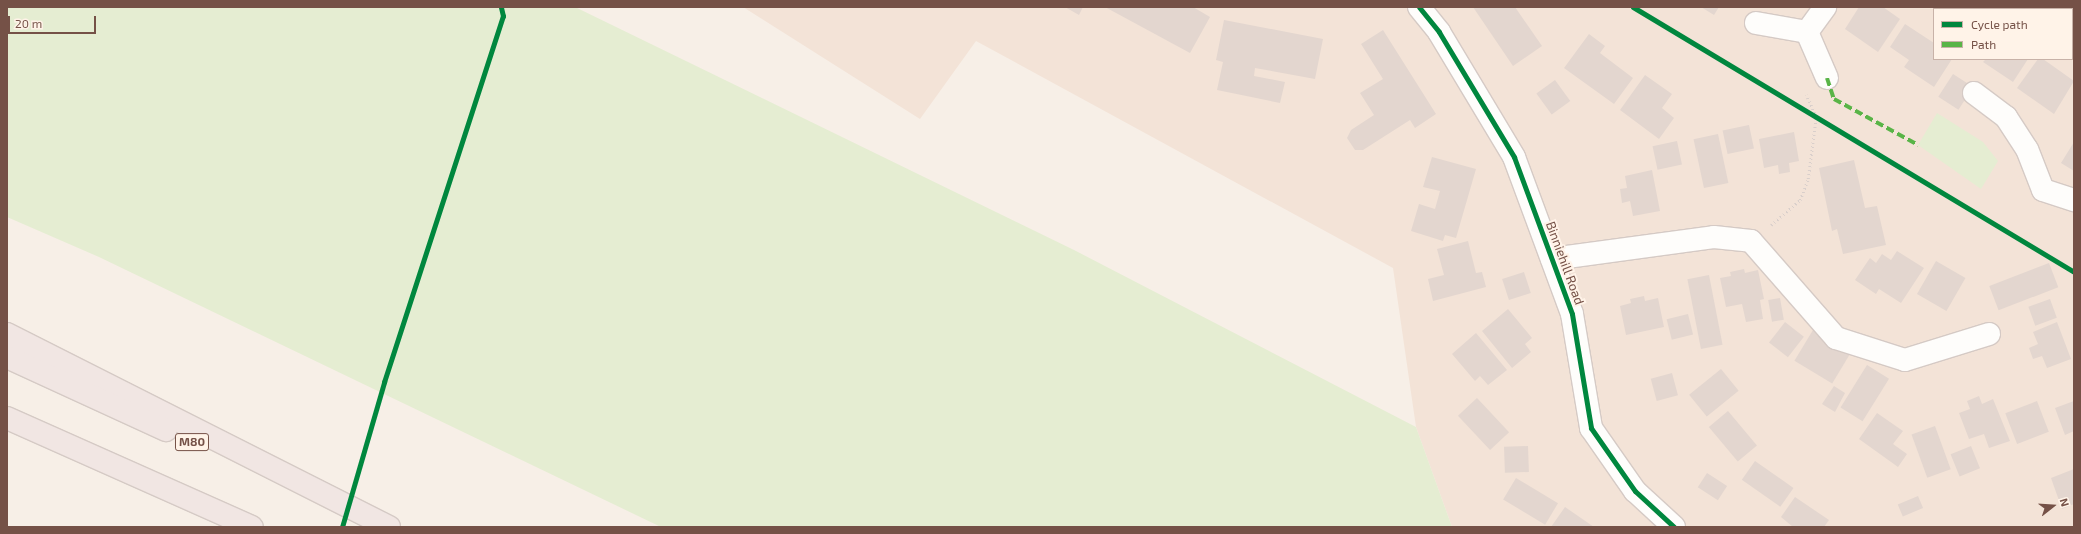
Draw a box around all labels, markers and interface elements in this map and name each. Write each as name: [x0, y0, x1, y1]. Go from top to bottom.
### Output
scale bar: [10, 8, 98, 34]
legend: [1933, 8, 2073, 60]
text: 20 m: [15, 16, 42, 30]
text: Cycle path: [1971, 17, 2028, 31]
text: Path: [1971, 37, 1996, 51]
street label: Binniehill Road: [1543, 219, 1587, 307]
road number: M80: [174, 432, 210, 452]
north arrow: [2033, 486, 2073, 526]
text: N: [2058, 497, 2072, 508]

